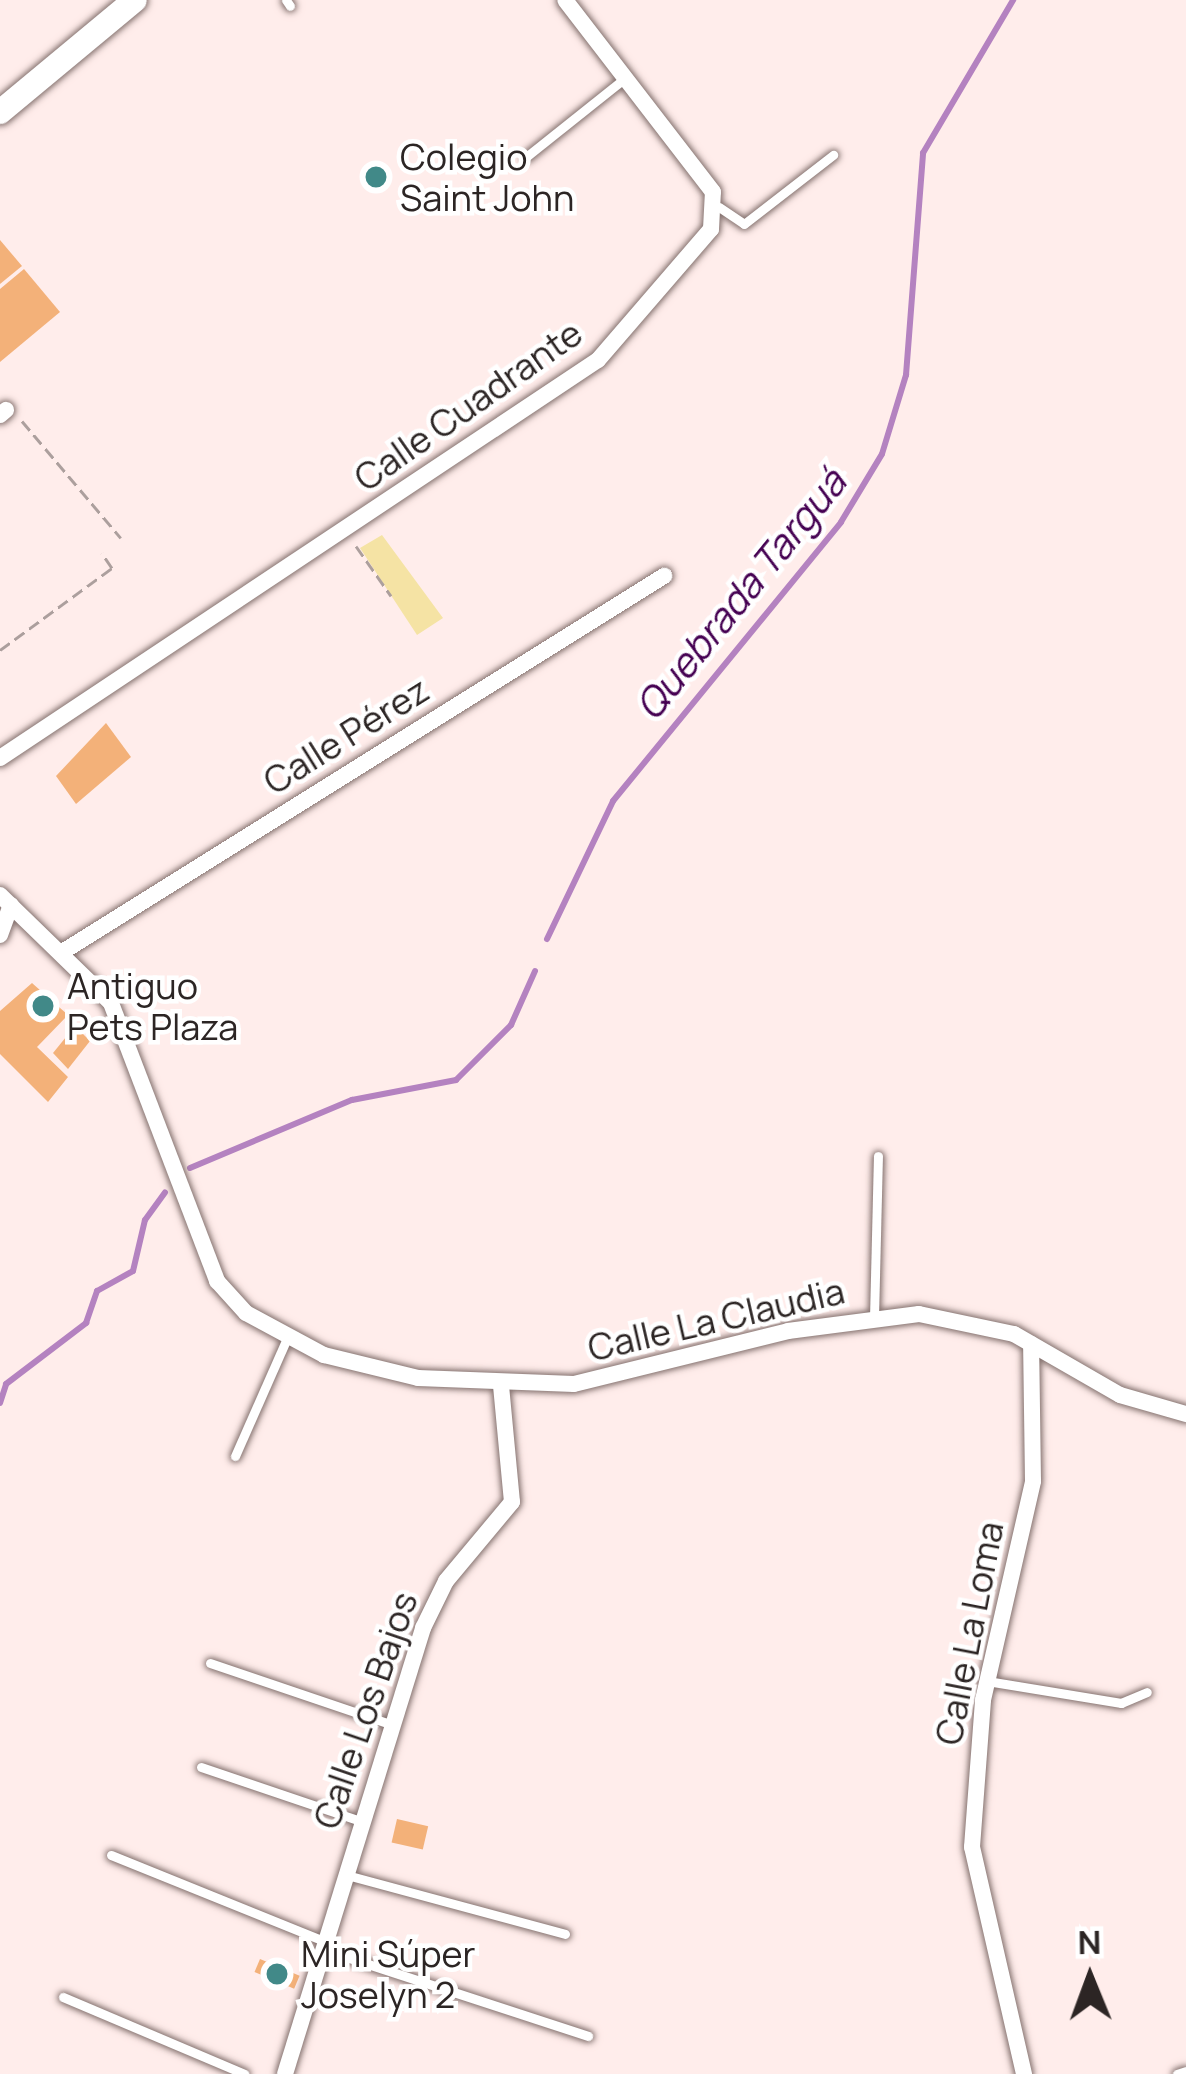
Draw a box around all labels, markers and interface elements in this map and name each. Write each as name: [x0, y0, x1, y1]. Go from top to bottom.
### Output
place label: Colegio Saint John: [400, 134, 574, 219]
marker: Colegio Saint John: [363, 164, 389, 190]
street label: Calle Cuadrante: [346, 311, 590, 499]
water label: Quebrada Targuá: [625, 460, 855, 728]
street label: Calle Pérez: [256, 667, 436, 803]
place label: Antiguo Pets Plaza: [67, 963, 238, 1048]
marker: Antiguo Pets Plaza: [30, 993, 56, 1019]
street label: Calle La Claudia: [584, 1269, 848, 1369]
street label: Calle La Loma: [926, 1518, 1012, 1748]
street label: Calle Los Bajos: [304, 1586, 426, 1834]
north arrow: [1030, 1918, 1150, 2038]
text: N: [1077, 1919, 1102, 1964]
place label: Mini Súper Joselyn 2: [301, 1931, 476, 2016]
marker: Mini Súper Joselyn 2: [264, 1961, 290, 1987]

